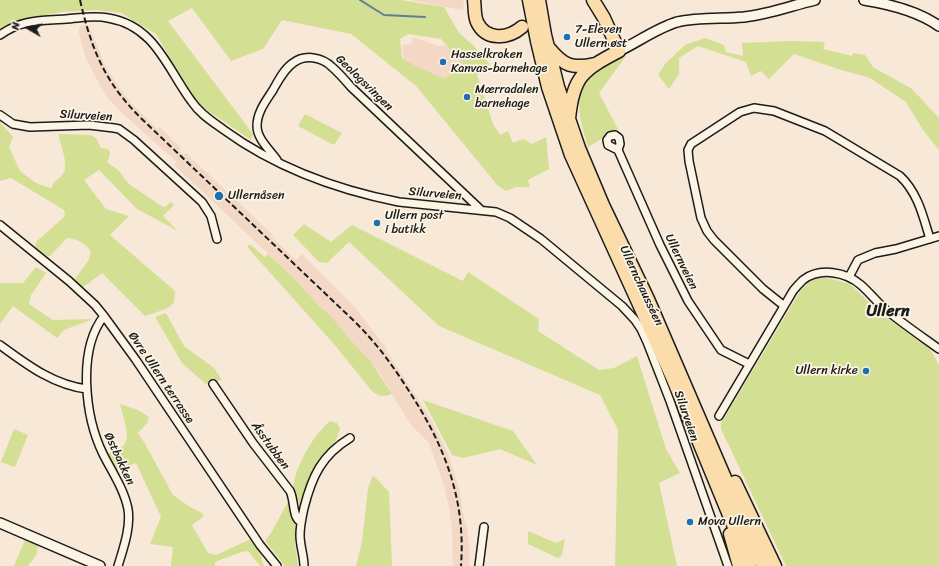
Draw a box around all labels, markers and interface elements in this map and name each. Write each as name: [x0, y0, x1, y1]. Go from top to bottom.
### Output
north arrow: [8, 8, 48, 48]
text: N: [6, 21, 26, 31]
place label: 7-Eleven Ullern øst: [575, 23, 627, 51]
marker: 7-Eleven Ullern øst: [562, 32, 572, 42]
place label: Hasselkroken Kanvas-barnehage: [451, 48, 547, 76]
street label: Geologsvingen: [332, 52, 396, 114]
marker: Hasselkroken Kanvas-barnehage: [438, 57, 448, 67]
place label: Mærradalen barnehage: [475, 83, 538, 111]
marker: Mærradalen barnehage: [462, 92, 472, 102]
street label: Silurveien: [59, 107, 113, 125]
street label: Silurveien: [408, 185, 462, 203]
place label: Ullernåsen: [228, 189, 285, 203]
marker: Ullernåsen: [213, 190, 225, 202]
place label: Ullern post i butikk: [385, 209, 443, 237]
marker: Ullern post i butikk: [372, 218, 382, 228]
street label: Ullernveien: [661, 232, 701, 292]
street label: Ullernchausséen: [616, 244, 666, 328]
district label: Ullern: [866, 302, 910, 322]
street label: Øvre Ullern terrasse: [125, 330, 197, 426]
place label: Ullern kirke: [795, 364, 858, 378]
marker: Ullern kirke: [861, 366, 871, 376]
street label: Silurveien: [671, 389, 701, 443]
street label: Åsstubben: [248, 419, 292, 473]
street label: Østbakken: [101, 430, 137, 488]
place label: Mova Ullern: [698, 515, 761, 529]
marker: Mova Ullern: [685, 517, 695, 527]

